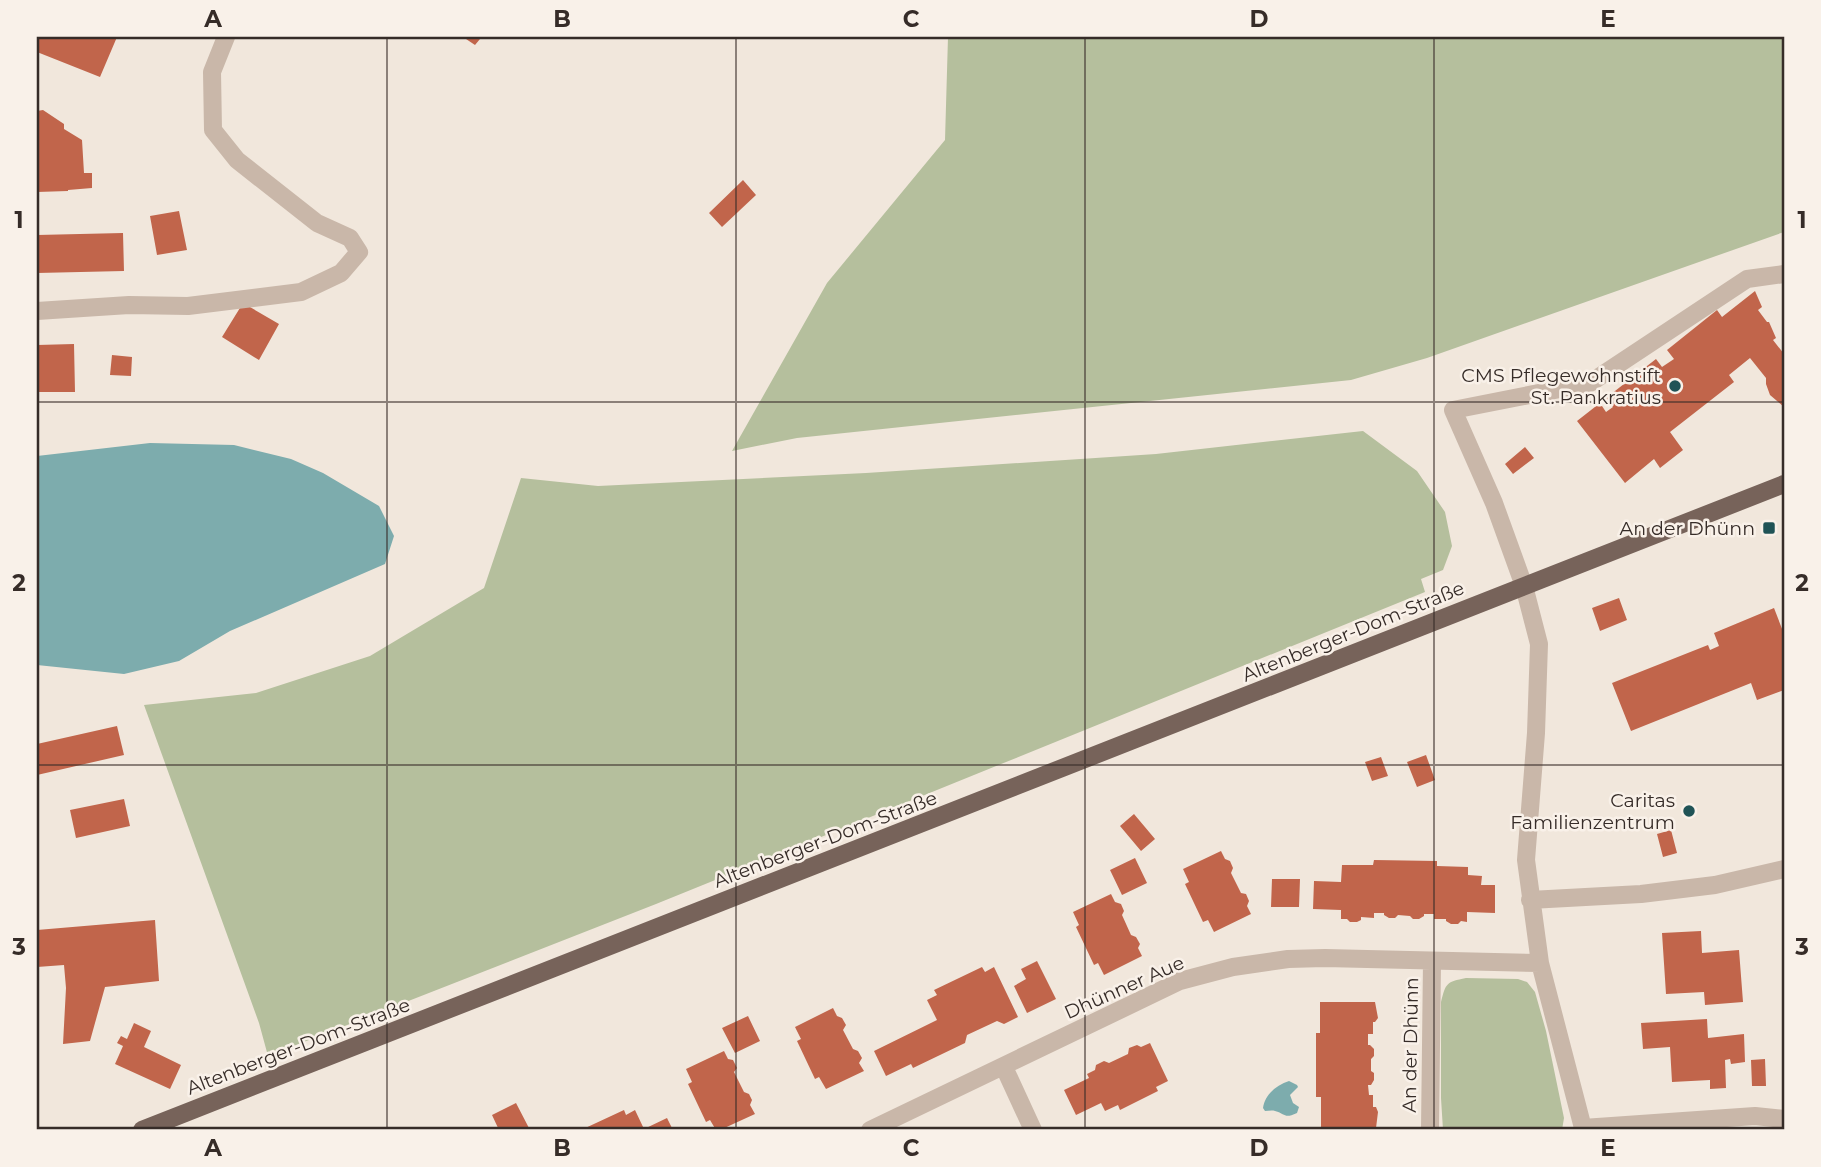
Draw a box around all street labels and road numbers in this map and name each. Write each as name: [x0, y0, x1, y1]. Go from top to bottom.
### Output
street label: Altenberger-Dom-Straße: [1239, 576, 1468, 687]
street label: Altenberger-Dom-Straße: [710, 786, 940, 893]
street label: Dhünner Aue: [1061, 951, 1188, 1024]
street label: An der Dhünn: [1398, 977, 1423, 1113]
street label: Altenberger-Dom-Straße: [183, 993, 413, 1100]

